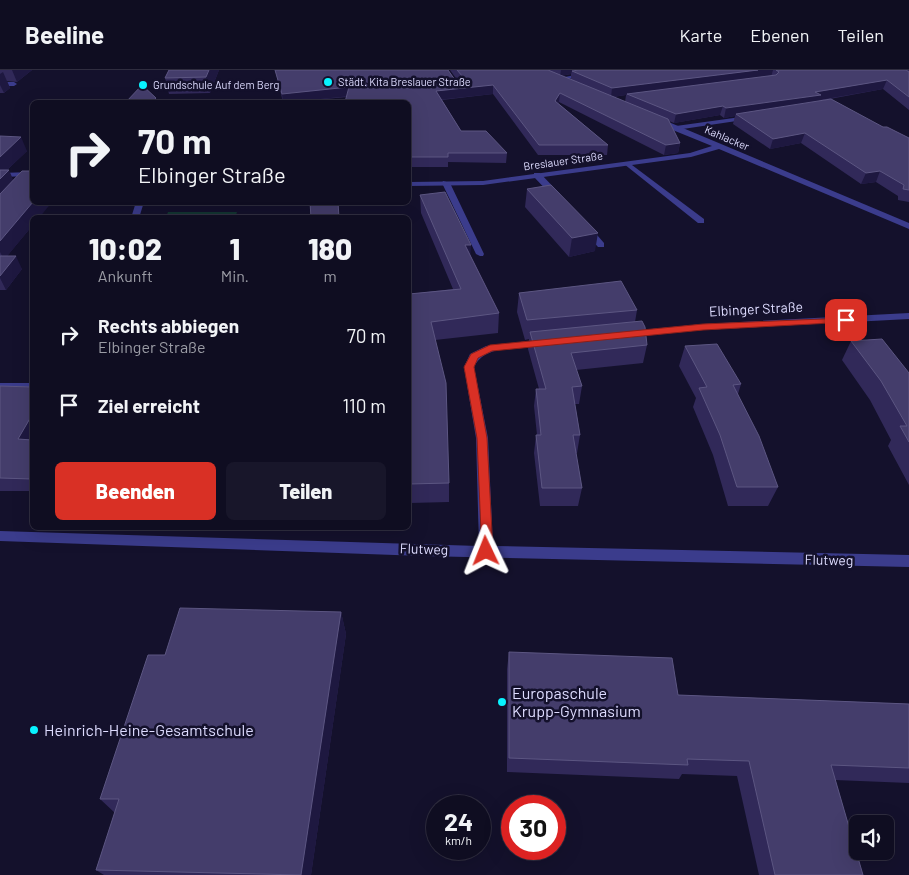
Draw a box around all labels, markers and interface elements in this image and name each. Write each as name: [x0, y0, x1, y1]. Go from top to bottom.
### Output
text: Beeline: [25, 20, 104, 49]
text: Karte: [679, 24, 722, 46]
text: Ebenen: [750, 24, 809, 46]
text: Teilen: [837, 24, 884, 46]
place label: Städt. Kita Breslauer Straße: [338, 75, 471, 88]
marker: Städt. Kita Breslauer Straße: [322, 76, 334, 88]
place label: Grundschule Auf dem Berg: [153, 78, 279, 91]
marker: Grundschule Auf dem Berg: [137, 79, 149, 91]
text: 70 m: [138, 119, 212, 161]
icon: right: [55, 120, 120, 185]
street label: Kahlacker: [703, 122, 752, 153]
street label: Breslauer Straße: [522, 148, 604, 173]
text: Elbinger Straße: [138, 161, 286, 187]
text: 10:02: [89, 230, 162, 266]
text: 1: [230, 230, 240, 266]
text: 180: [308, 230, 352, 266]
text: Ankunft: [98, 266, 153, 285]
text: Min.: [221, 266, 249, 285]
text: m: [323, 266, 337, 285]
street label: Elbinger Straße: [709, 298, 803, 319]
pin: [825, 299, 867, 341]
icon: arrive: [832, 306, 860, 334]
text: Rechts abbiegen: [98, 314, 239, 337]
icon: right: [55, 321, 83, 349]
text: 70 m: [347, 324, 386, 347]
text: Elbinger Straße: [98, 337, 206, 356]
icon: arrive: [55, 391, 83, 419]
text: Ziel erreicht: [98, 394, 200, 417]
text: 110 m: [342, 394, 386, 417]
button: Beenden: [55, 462, 216, 520]
button: Teilen: [226, 462, 386, 520]
position arrow: [459, 524, 511, 576]
street label: Flutweg: [399, 539, 449, 558]
street label: Flutweg: [805, 551, 853, 568]
place label: Europaschule Krupp-Gymnasium: [512, 683, 641, 720]
marker: Europaschule Krupp-Gymnasium: [496, 696, 508, 708]
place label: Heinrich-Heine-Gesamtschule: [44, 720, 254, 739]
marker: Heinrich-Heine-Gesamtschule: [28, 724, 40, 736]
speed limit sign: 30: [501, 795, 566, 860]
text: 24: [444, 806, 473, 836]
map controls: [849, 815, 894, 860]
button: sound: [849, 815, 894, 860]
text: km/h: [445, 833, 472, 847]

